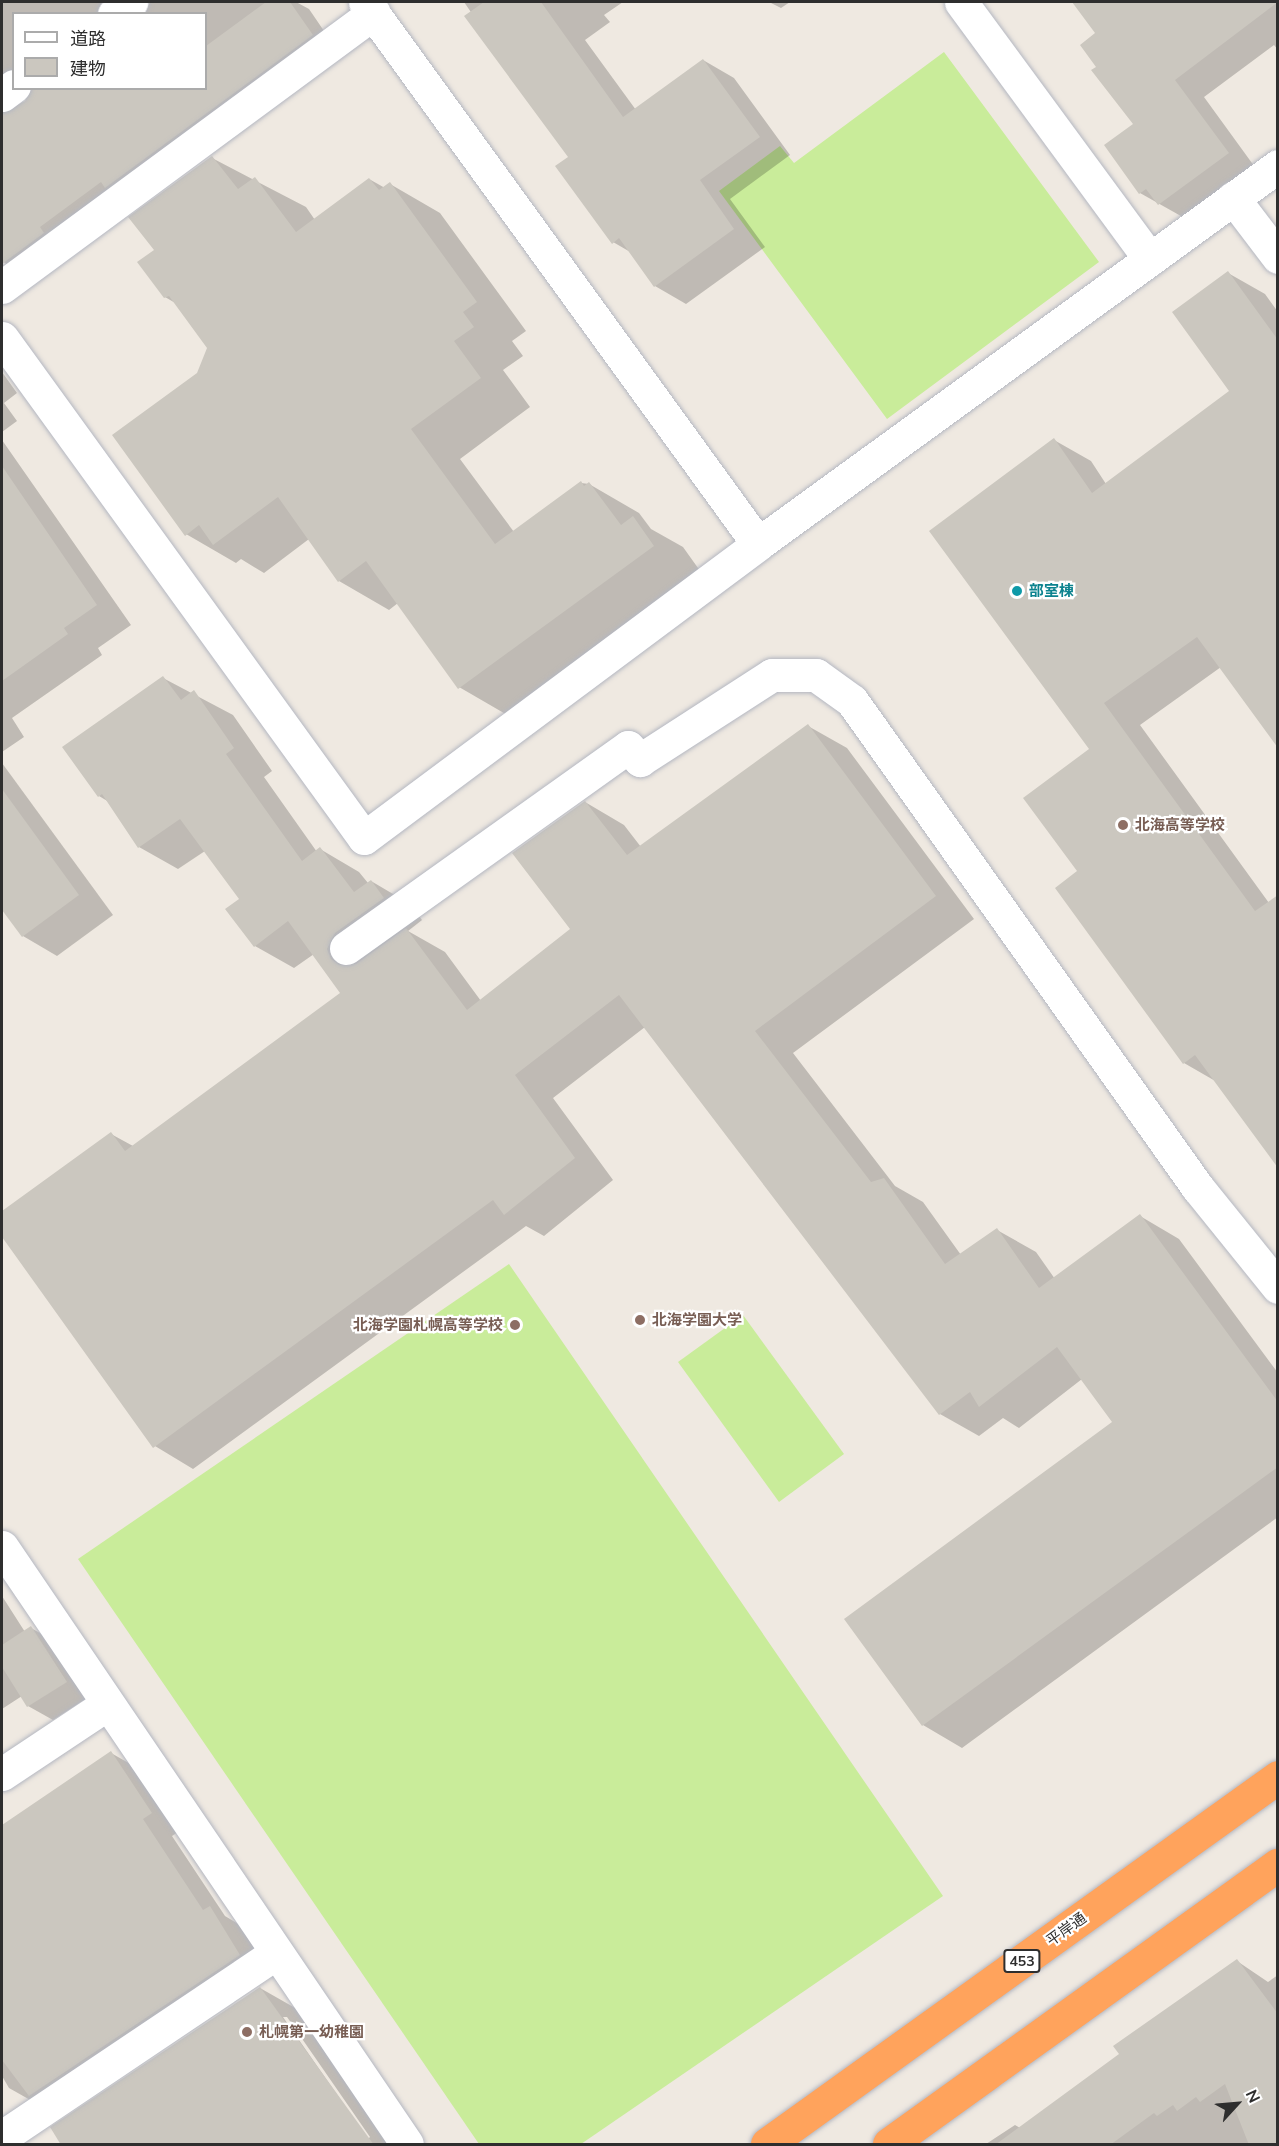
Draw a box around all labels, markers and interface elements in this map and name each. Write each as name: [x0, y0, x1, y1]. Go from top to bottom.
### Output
legend: [12, 12, 207, 90]
text: 道路: [70, 27, 106, 50]
text: 建物: [70, 57, 106, 80]
place label: 部室棟: [1029, 582, 1074, 600]
marker: 部室棟: [1010, 584, 1024, 598]
place label: 北海高等学校: [1135, 816, 1225, 834]
marker: 北海高等学校: [1116, 818, 1130, 832]
place label: 北海学園大学: [652, 1311, 742, 1329]
marker: 北海学園大学: [633, 1313, 647, 1327]
place label: 北海学園札幌高等学校: [353, 1316, 503, 1334]
marker: 北海学園札幌高等学校: [508, 1318, 522, 1332]
street label: 平岸通: [1043, 1908, 1089, 1950]
road number: 453: [1002, 1950, 1042, 1972]
place label: 札幌第一幼稚園: [259, 2023, 364, 2041]
marker: 札幌第一幼稚園: [240, 2025, 254, 2039]
north arrow: [1207, 2074, 1267, 2134]
text: N: [1242, 2086, 1265, 2106]

